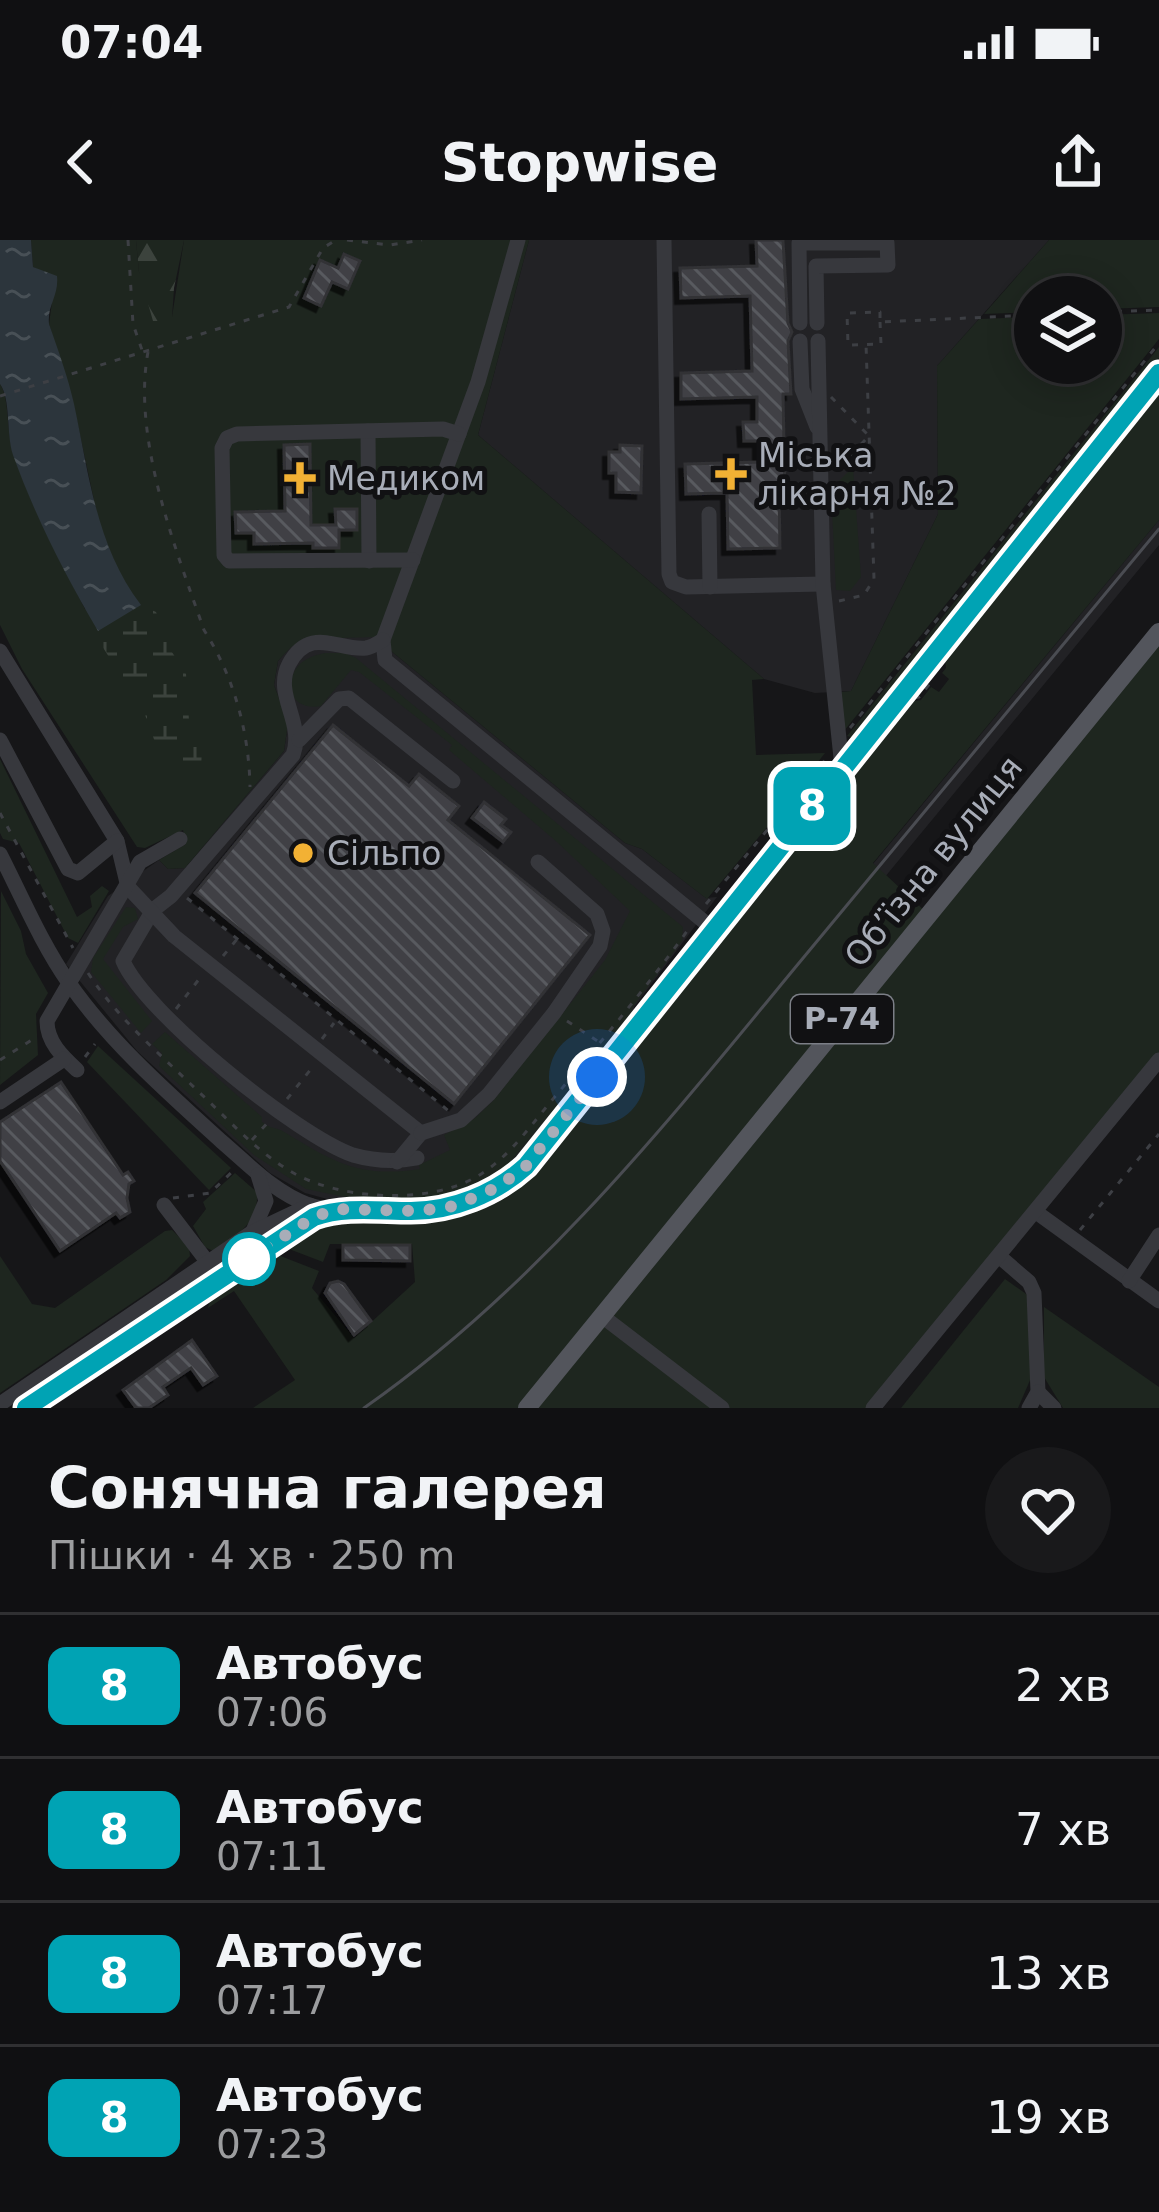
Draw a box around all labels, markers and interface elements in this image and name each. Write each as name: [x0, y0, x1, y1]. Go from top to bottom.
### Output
text: 07:04: [60, 16, 203, 69]
icon: back: [48, 129, 114, 195]
icon: share: [1045, 129, 1111, 195]
text: Stopwise: [441, 131, 718, 194]
map controls: [1014, 276, 1122, 384]
button: layers: [1014, 276, 1122, 384]
place label: Міська лікарня №2: [758, 436, 957, 513]
marker: Міська лікарня №2: [715, 458, 747, 490]
place label: Медиком: [327, 459, 485, 498]
marker: Медиком: [284, 462, 316, 494]
street label: Обʼїзна вулиця: [837, 748, 1030, 974]
line badge: 8: [773, 767, 851, 845]
text: 8: [797, 781, 827, 830]
place label: Сільпо: [327, 834, 442, 873]
marker: Сільпо: [290, 840, 316, 866]
road number: Р-74: [791, 995, 893, 1043]
your location: [567, 1047, 627, 1107]
unlabelled marker: [224, 1234, 274, 1284]
button: heart: [985, 1447, 1111, 1573]
text: Сонячна галерея: [48, 1455, 607, 1521]
text: Пішки · 4 хв · 250 m: [48, 1533, 455, 1578]
text: Автобус: [216, 1637, 424, 1690]
text: 2 хв: [1015, 1659, 1111, 1712]
text: 8: [99, 1661, 129, 1710]
text: 07:06: [216, 1690, 328, 1735]
text: Автобус: [216, 1781, 424, 1834]
text: 7 хв: [1015, 1803, 1111, 1856]
text: 8: [99, 1805, 129, 1854]
text: 07:11: [216, 1834, 328, 1879]
text: Автобус: [216, 1925, 424, 1978]
text: 13 хв: [986, 1947, 1111, 2000]
text: 8: [99, 1949, 129, 1998]
text: 07:17: [216, 1978, 328, 2023]
text: Автобус: [216, 2069, 424, 2122]
text: 19 хв: [986, 2091, 1111, 2144]
text: 8: [99, 2093, 129, 2142]
text: 07:23: [216, 2122, 328, 2167]

